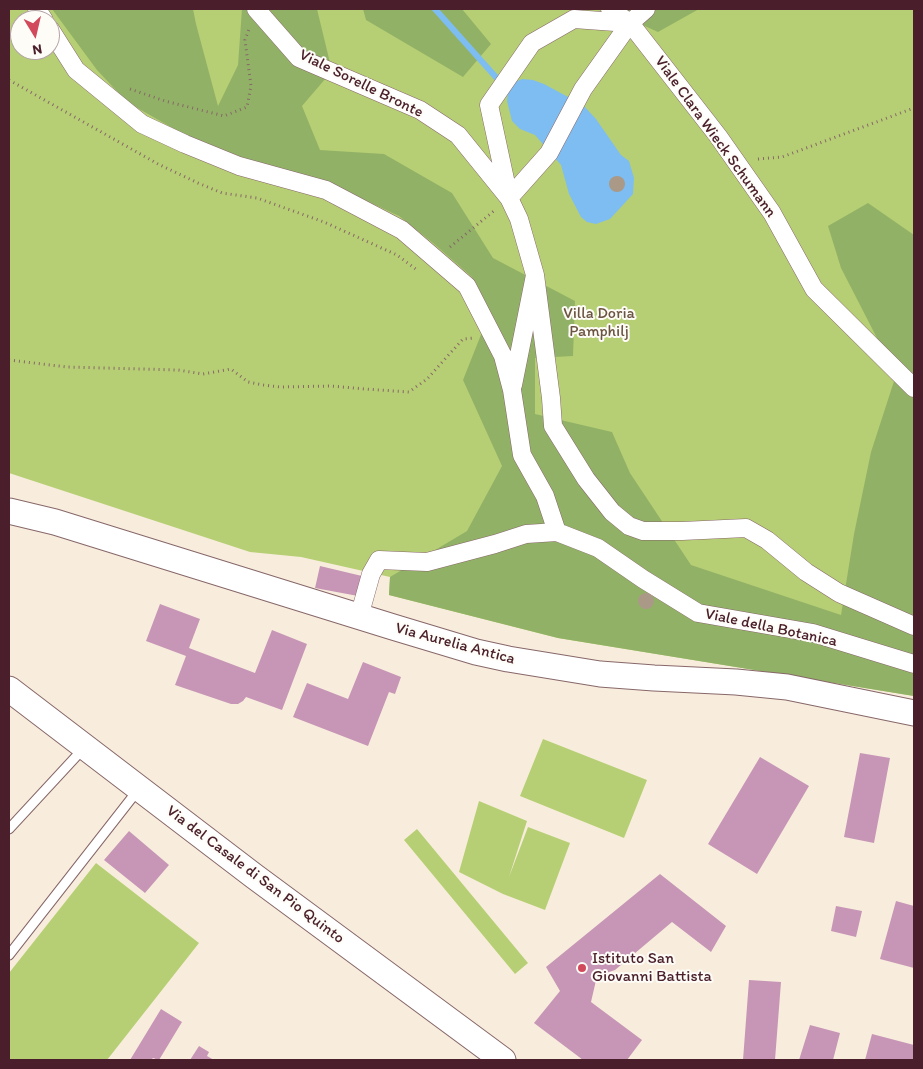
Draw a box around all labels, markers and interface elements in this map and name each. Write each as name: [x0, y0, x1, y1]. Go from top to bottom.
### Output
north arrow: [10, 10, 60, 60]
text: N: [31, 40, 43, 58]
street label: Viale Sorelle Bronte: [296, 46, 426, 122]
street label: Viale Clara Wieck Schumann: [650, 52, 780, 222]
park label: Villa Doria Pamphilj: [563, 304, 635, 342]
street label: Viale della Botanica: [703, 605, 839, 651]
street label: Via Aurelia Antica: [393, 619, 517, 669]
street label: Via del Casale di San Pio Quinto: [162, 802, 348, 948]
place label: Istituto San Giovanni Battista: [592, 949, 712, 987]
marker: Istituto San Giovanni Battista: [576, 962, 588, 974]

